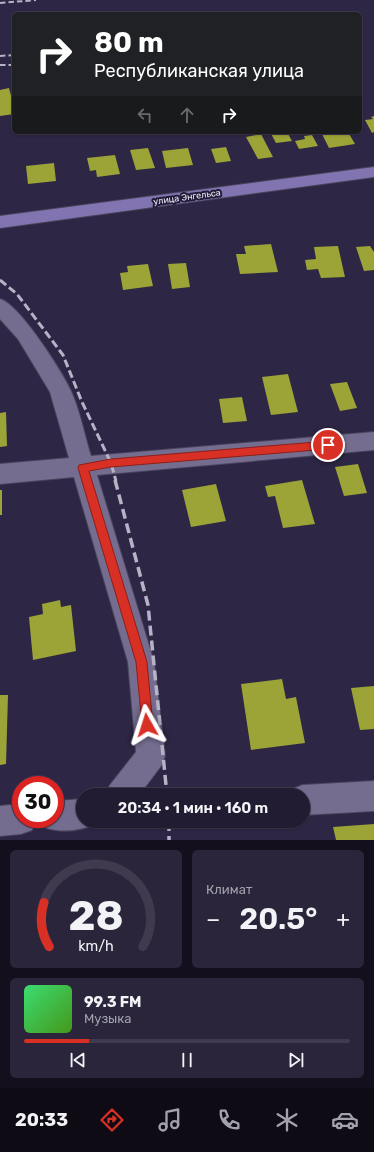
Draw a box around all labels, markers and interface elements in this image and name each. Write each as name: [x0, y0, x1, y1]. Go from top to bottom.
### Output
text: 80 m: [94, 26, 164, 59]
icon: right: [28, 28, 80, 80]
text: Республиканская улица: [94, 60, 304, 82]
icon: left: [134, 104, 156, 126]
icon: ahead: [176, 104, 198, 126]
icon: right: [218, 104, 240, 126]
street label: улица Энгельса: [153, 187, 221, 207]
pin: [311, 428, 345, 462]
icon: arrive: [317, 434, 339, 456]
position arrow: [126, 704, 168, 746]
speed limit sign: 30: [12, 776, 64, 828]
text: 20:34 · 1 мин · 160 m: [118, 799, 268, 817]
text: Климат: [206, 882, 252, 897]
text: 28: [68, 891, 124, 940]
text: 20.5°: [239, 901, 317, 937]
text: −: [206, 906, 220, 933]
text: +: [336, 906, 350, 933]
text: km/h: [78, 938, 114, 955]
text: 99.3 FM: [84, 993, 142, 1011]
text: Музыка: [84, 1011, 131, 1026]
icon: previous: [67, 1049, 89, 1071]
icon: pause: [176, 1049, 198, 1071]
icon: next: [285, 1049, 307, 1071]
icon: directions: [98, 1106, 126, 1134]
icon: music: [156, 1106, 184, 1134]
icon: phone: [215, 1106, 243, 1134]
icon: climate: [273, 1106, 301, 1134]
icon: car: [331, 1106, 359, 1134]
text: 20:33: [15, 1109, 68, 1131]

